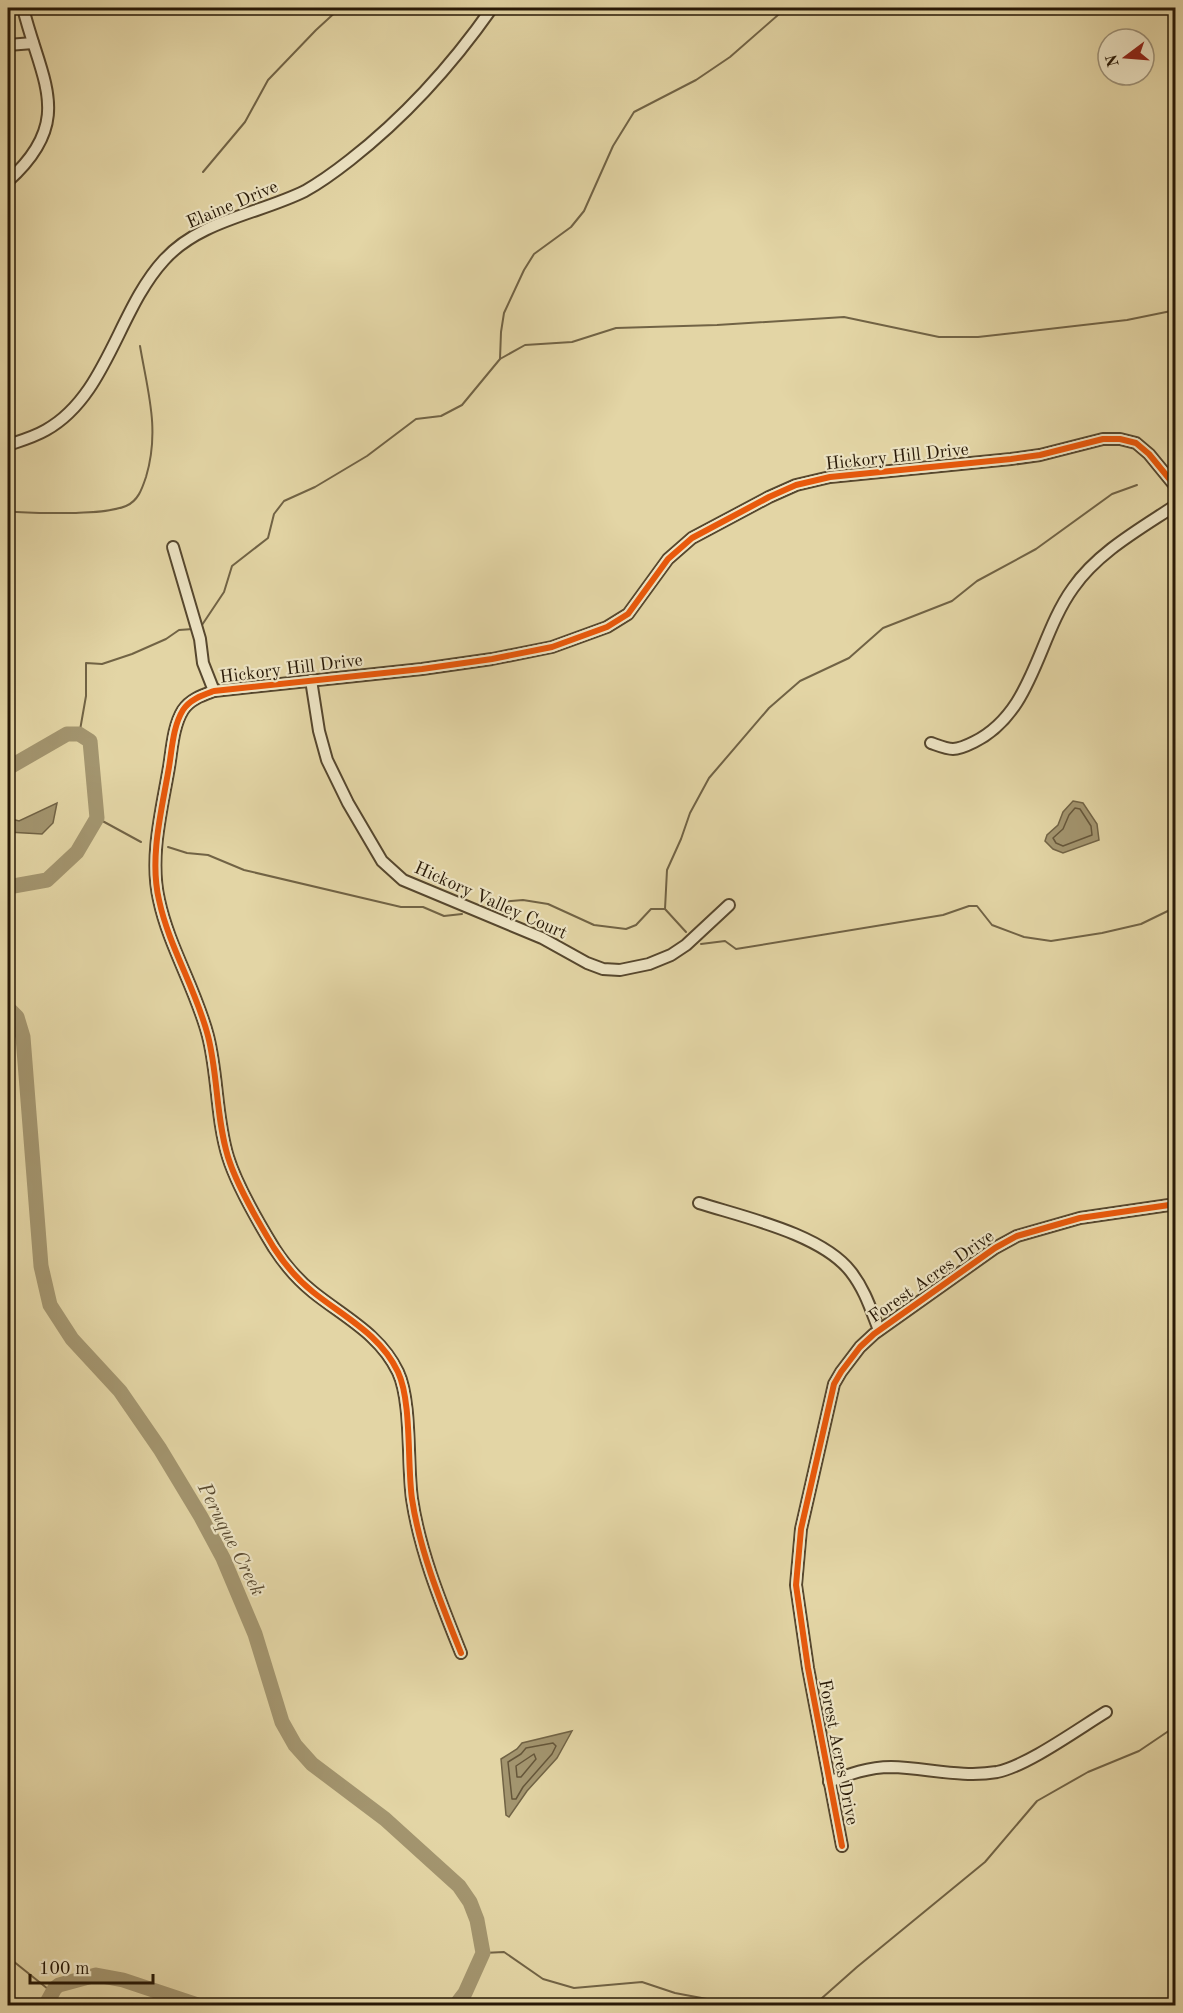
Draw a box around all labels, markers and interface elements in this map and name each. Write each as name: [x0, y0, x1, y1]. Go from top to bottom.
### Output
north arrow: [1096, 27, 1156, 87]
text: N: [1104, 52, 1123, 69]
street label: Elaine Drive: [184, 178, 281, 232]
street label: Hickory Hill Drive: [824, 441, 970, 473]
street label: Hickory Hill Drive: [218, 651, 364, 687]
street label: Hickory Valley Court: [411, 859, 570, 943]
street label: Forest Acres Drive: [866, 1227, 997, 1327]
water label: Peruque Creek: [193, 1479, 267, 1600]
street label: Forest Acres Drive: [815, 1678, 861, 1827]
scale bar: [30, 1947, 153, 1985]
text: 100 m: [39, 1960, 90, 1978]

